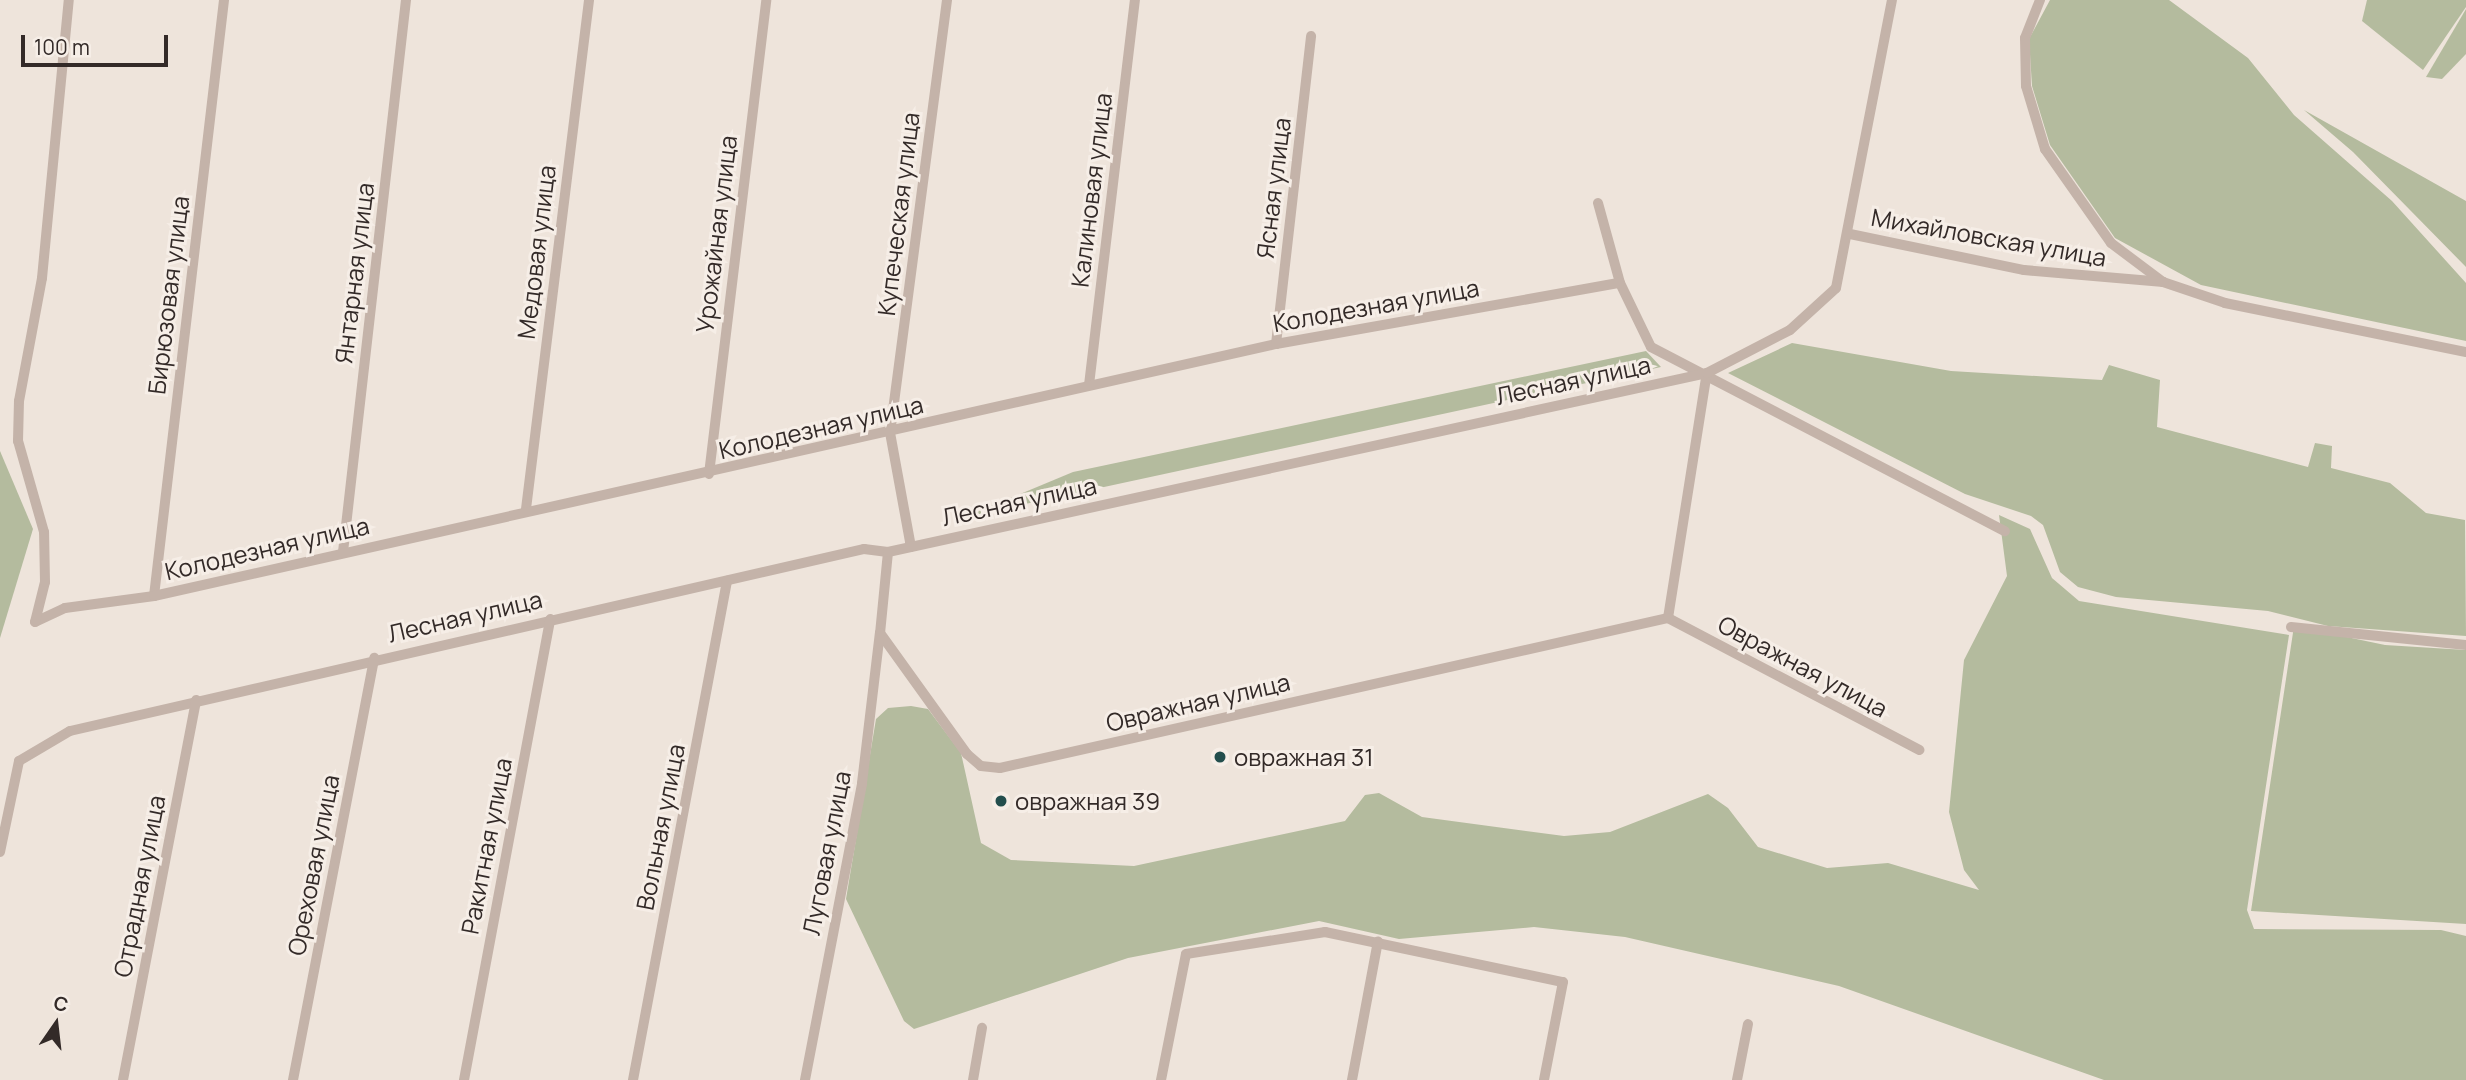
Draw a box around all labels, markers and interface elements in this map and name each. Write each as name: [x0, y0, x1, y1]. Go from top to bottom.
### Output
scale bar: [24, 21, 172, 65]
text: 100 m: [34, 33, 90, 61]
street label: Калиновая улица: [1065, 91, 1117, 289]
street label: Купеческая улица: [871, 111, 925, 317]
street label: Ясная улица: [1250, 116, 1296, 260]
street label: Урожайная улица: [690, 134, 742, 334]
street label: Медовая улица: [511, 163, 561, 341]
street label: Янтарная улица: [329, 181, 379, 365]
street label: Бирюзовая улица: [142, 194, 194, 396]
street label: Михайловская улица: [1869, 202, 2109, 272]
street label: Колодезная улица: [1271, 273, 1481, 337]
street label: Лесная улица: [1493, 350, 1653, 410]
street label: Колодезная улица: [716, 389, 926, 465]
street label: Лесная улица: [939, 471, 1099, 531]
street label: Колодезная улица: [162, 510, 372, 586]
street label: Лесная улица: [385, 584, 545, 648]
street label: Овражная улица: [1713, 609, 1893, 723]
street label: Овражная улица: [1103, 667, 1293, 737]
street label: Вольная улица: [630, 742, 690, 912]
place label: овражная 31: [1234, 743, 1374, 771]
marker: овражная 31: [1212, 749, 1228, 765]
street label: Ракитная улица: [455, 755, 517, 937]
street label: Луговая улица: [796, 768, 856, 938]
street label: Ореховая улица: [281, 772, 345, 958]
place label: овражная 39: [1015, 787, 1160, 815]
street label: Отрадная улица: [107, 793, 171, 979]
marker: овражная 39: [993, 793, 1009, 809]
north arrow: [21, 989, 91, 1059]
text: С: [51, 989, 71, 1018]

